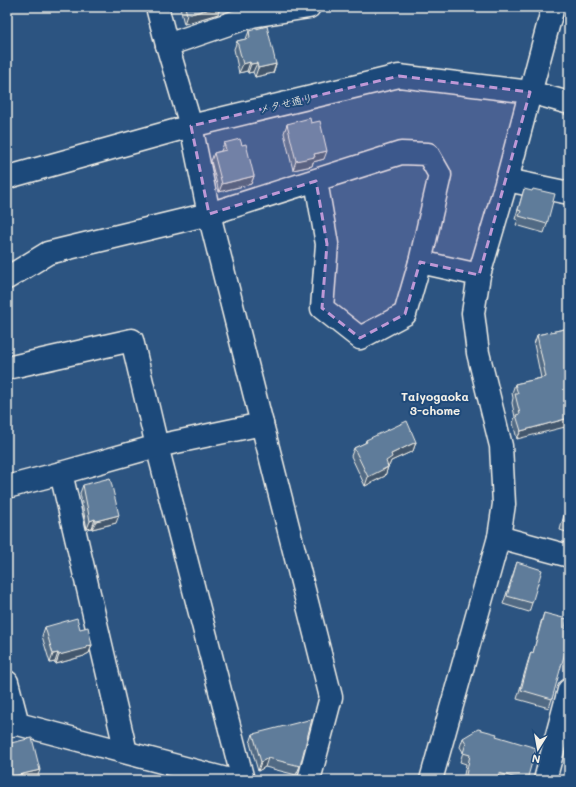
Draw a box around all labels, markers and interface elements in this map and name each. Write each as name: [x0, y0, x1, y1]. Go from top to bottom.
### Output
street label: メタせ通り: [258, 90, 314, 116]
district label: Taiyogaoka 3-chome: [401, 388, 469, 418]
north arrow: [518, 729, 558, 769]
text: N: [530, 751, 542, 767]

